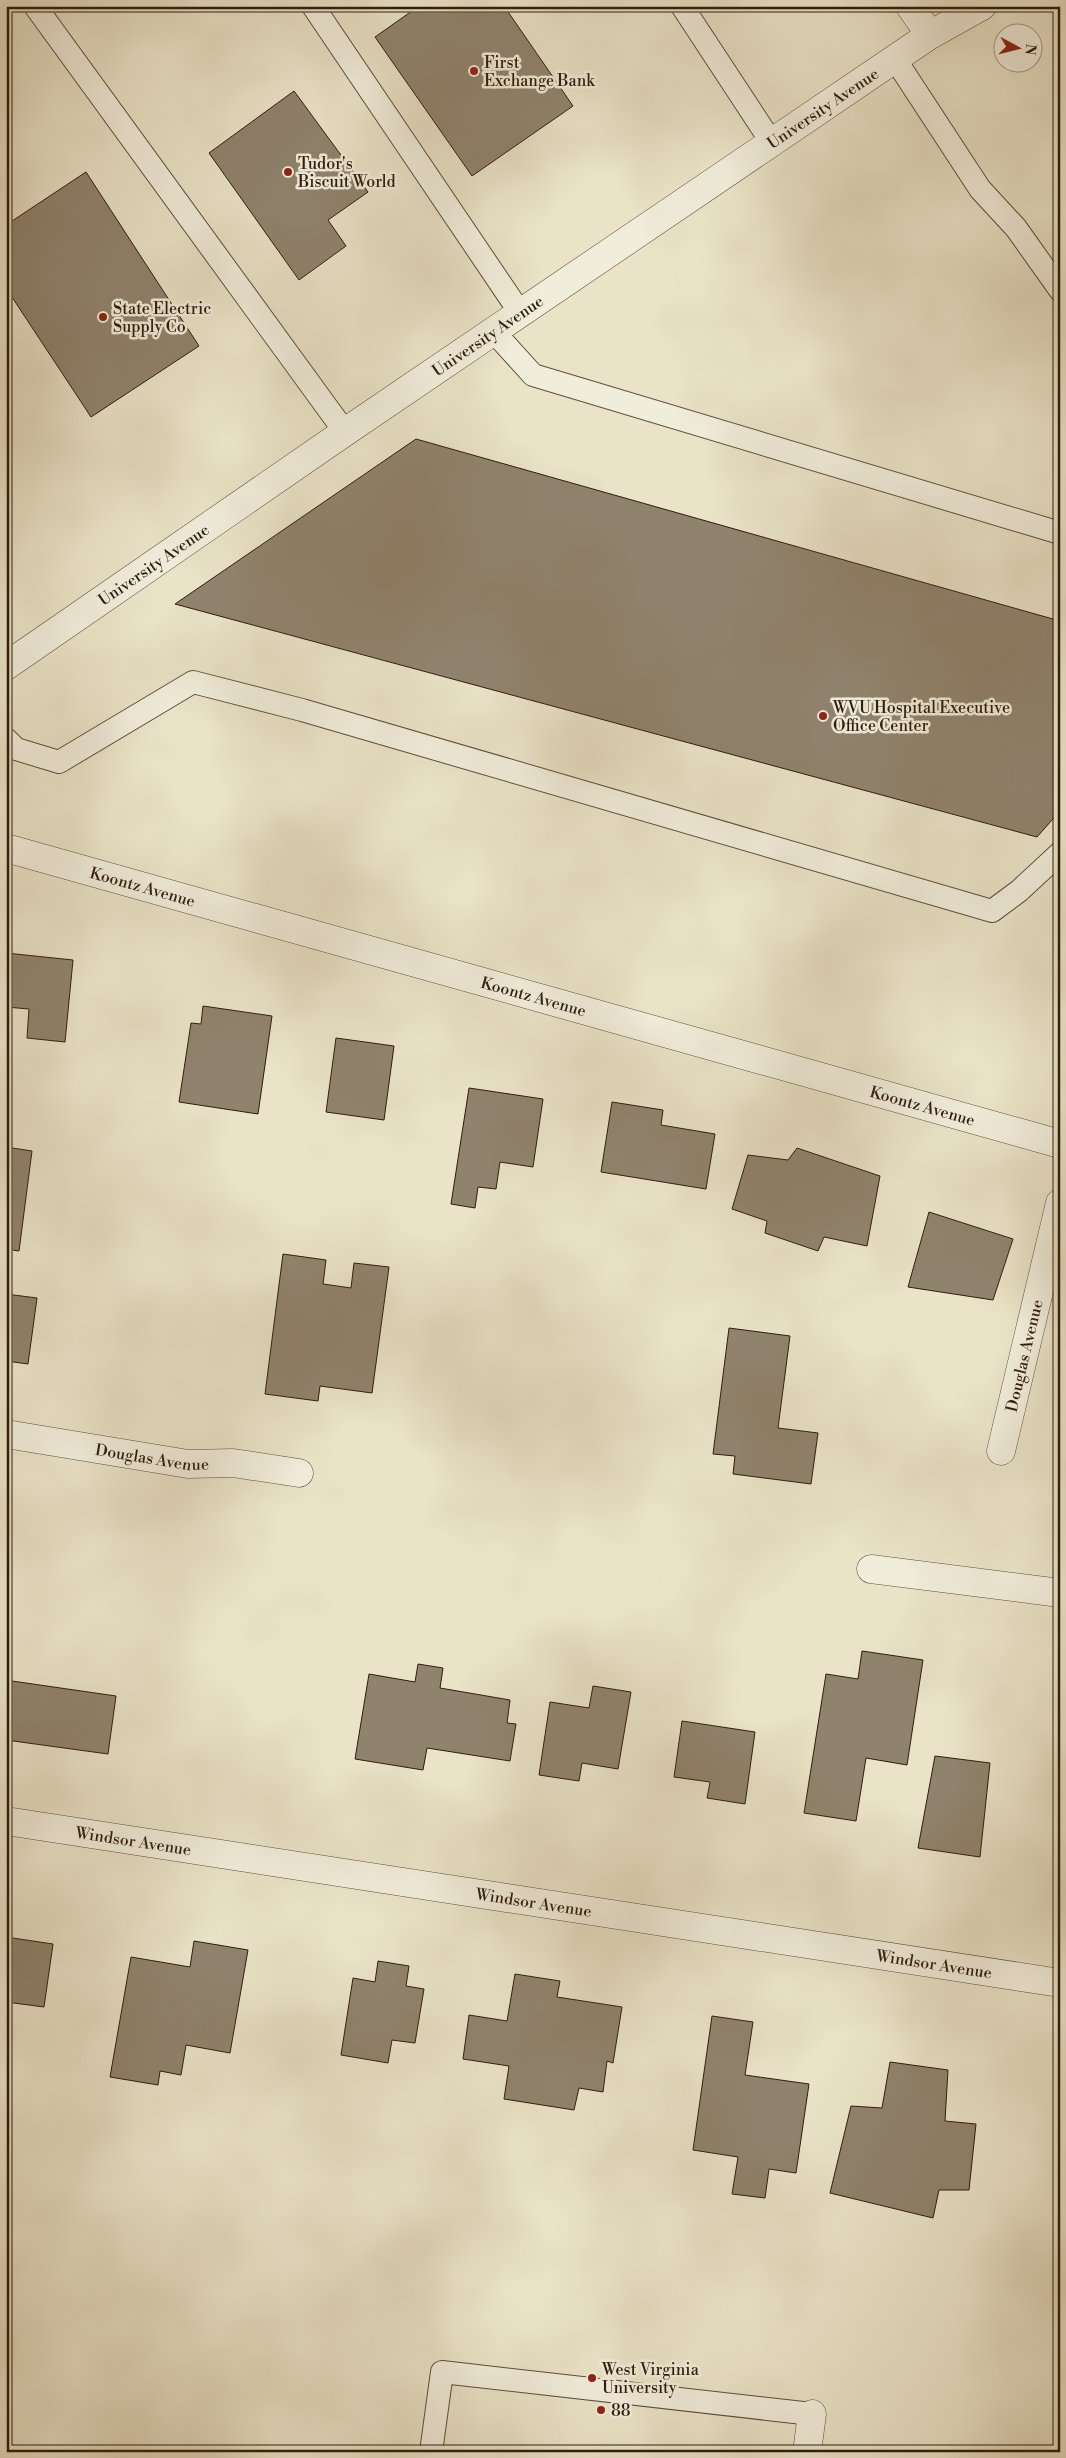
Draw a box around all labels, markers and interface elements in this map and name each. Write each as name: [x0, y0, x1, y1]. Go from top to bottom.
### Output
north arrow: [994, 22, 1044, 72]
text: N: [1020, 43, 1040, 56]
place label: First Exchange Bank: [484, 53, 596, 91]
street label: University Avenue: [763, 64, 883, 154]
marker: First Exchange Bank: [468, 65, 480, 77]
place label: Tudor's Biscuit World: [297, 154, 396, 192]
marker: Tudor's Biscuit World: [282, 166, 294, 178]
street label: University Avenue: [428, 291, 548, 381]
place label: State Electric Supply Co: [113, 299, 211, 337]
marker: State Electric Supply Co: [97, 311, 109, 323]
street label: University Avenue: [94, 520, 213, 610]
place label: WVU Hospital Executive Office Center: [832, 698, 1010, 736]
marker: WVU Hospital Executive Office Center: [817, 710, 829, 722]
street label: Koontz Avenue: [87, 863, 197, 912]
street label: Koontz Avenue: [478, 973, 588, 1021]
street label: Koontz Avenue: [867, 1082, 977, 1131]
street label: Douglas Avenue: [1002, 1298, 1048, 1414]
street label: Douglas Avenue: [94, 1440, 209, 1476]
street label: Windsor Avenue: [73, 1823, 193, 1860]
street label: Windsor Avenue: [473, 1884, 593, 1922]
street label: Windsor Avenue: [874, 1946, 993, 1983]
place label: West Virginia University: [601, 2360, 700, 2398]
marker: West Virginia University: [586, 2372, 598, 2384]
place label: 88: [611, 2401, 631, 2421]
marker: 88: [595, 2404, 607, 2416]

